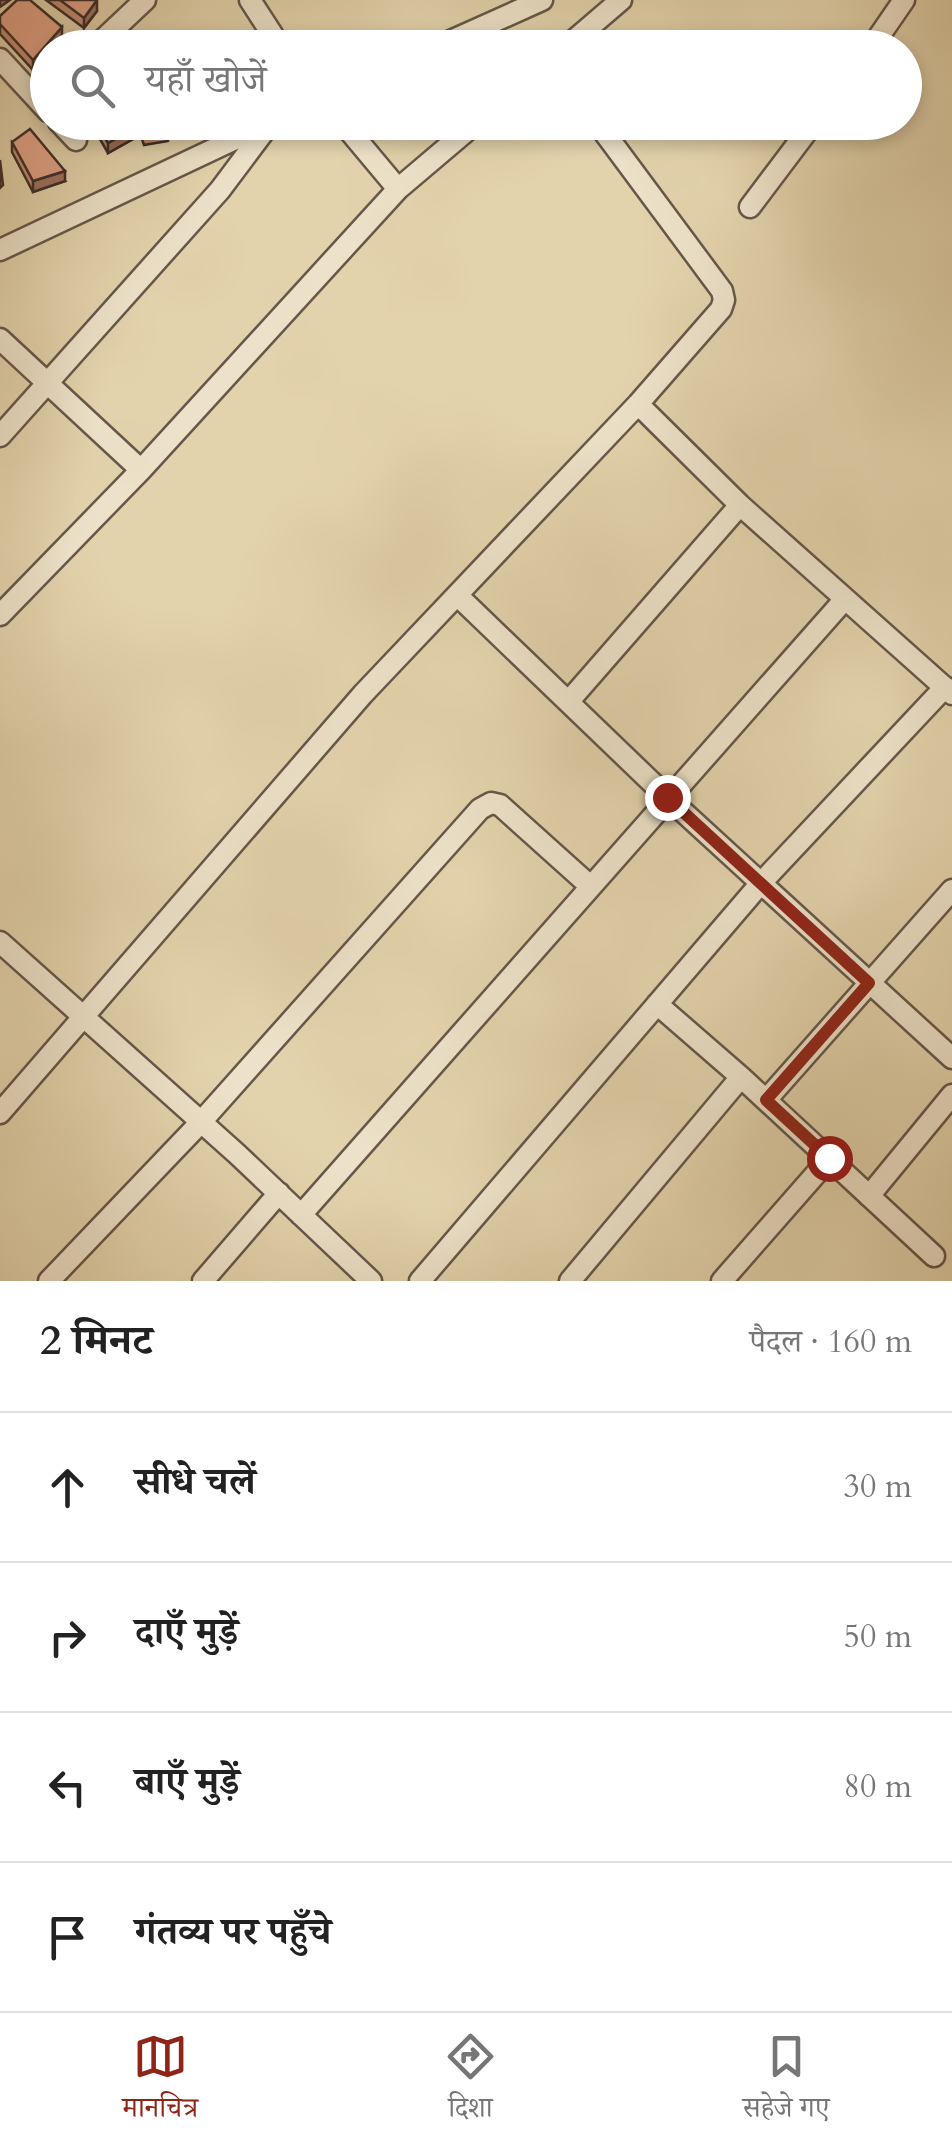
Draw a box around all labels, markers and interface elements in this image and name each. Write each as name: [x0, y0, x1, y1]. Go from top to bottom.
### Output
search box: [30, 30, 922, 140]
text: यहाँ खोजें: [145, 54, 266, 106]
icon: search: [65, 58, 120, 113]
route end: [645, 775, 691, 821]
route start: [807, 1136, 853, 1182]
text: 2 मिनट: [40, 1312, 152, 1369]
text: पैदल · 160 m: [750, 1320, 912, 1364]
text: सीधे चलें: [135, 1456, 255, 1508]
icon: ahead: [40, 1460, 95, 1515]
text: 30 m: [844, 1465, 912, 1509]
text: दाएँ मुड़ें: [135, 1606, 238, 1658]
icon: right: [40, 1610, 95, 1665]
text: 50 m: [844, 1615, 912, 1659]
text: बाएँ मुड़ें: [135, 1756, 239, 1808]
icon: left: [40, 1760, 95, 1815]
text: 80 m: [844, 1765, 912, 1809]
text: गंतव्य पर पहुँचे: [135, 1906, 331, 1958]
icon: arrive: [40, 1910, 95, 1965]
tab: मानचित्र: [122, 2029, 198, 2135]
tab: दिशा: [443, 2029, 498, 2135]
tab: सहेजे गए: [743, 2029, 830, 2135]

